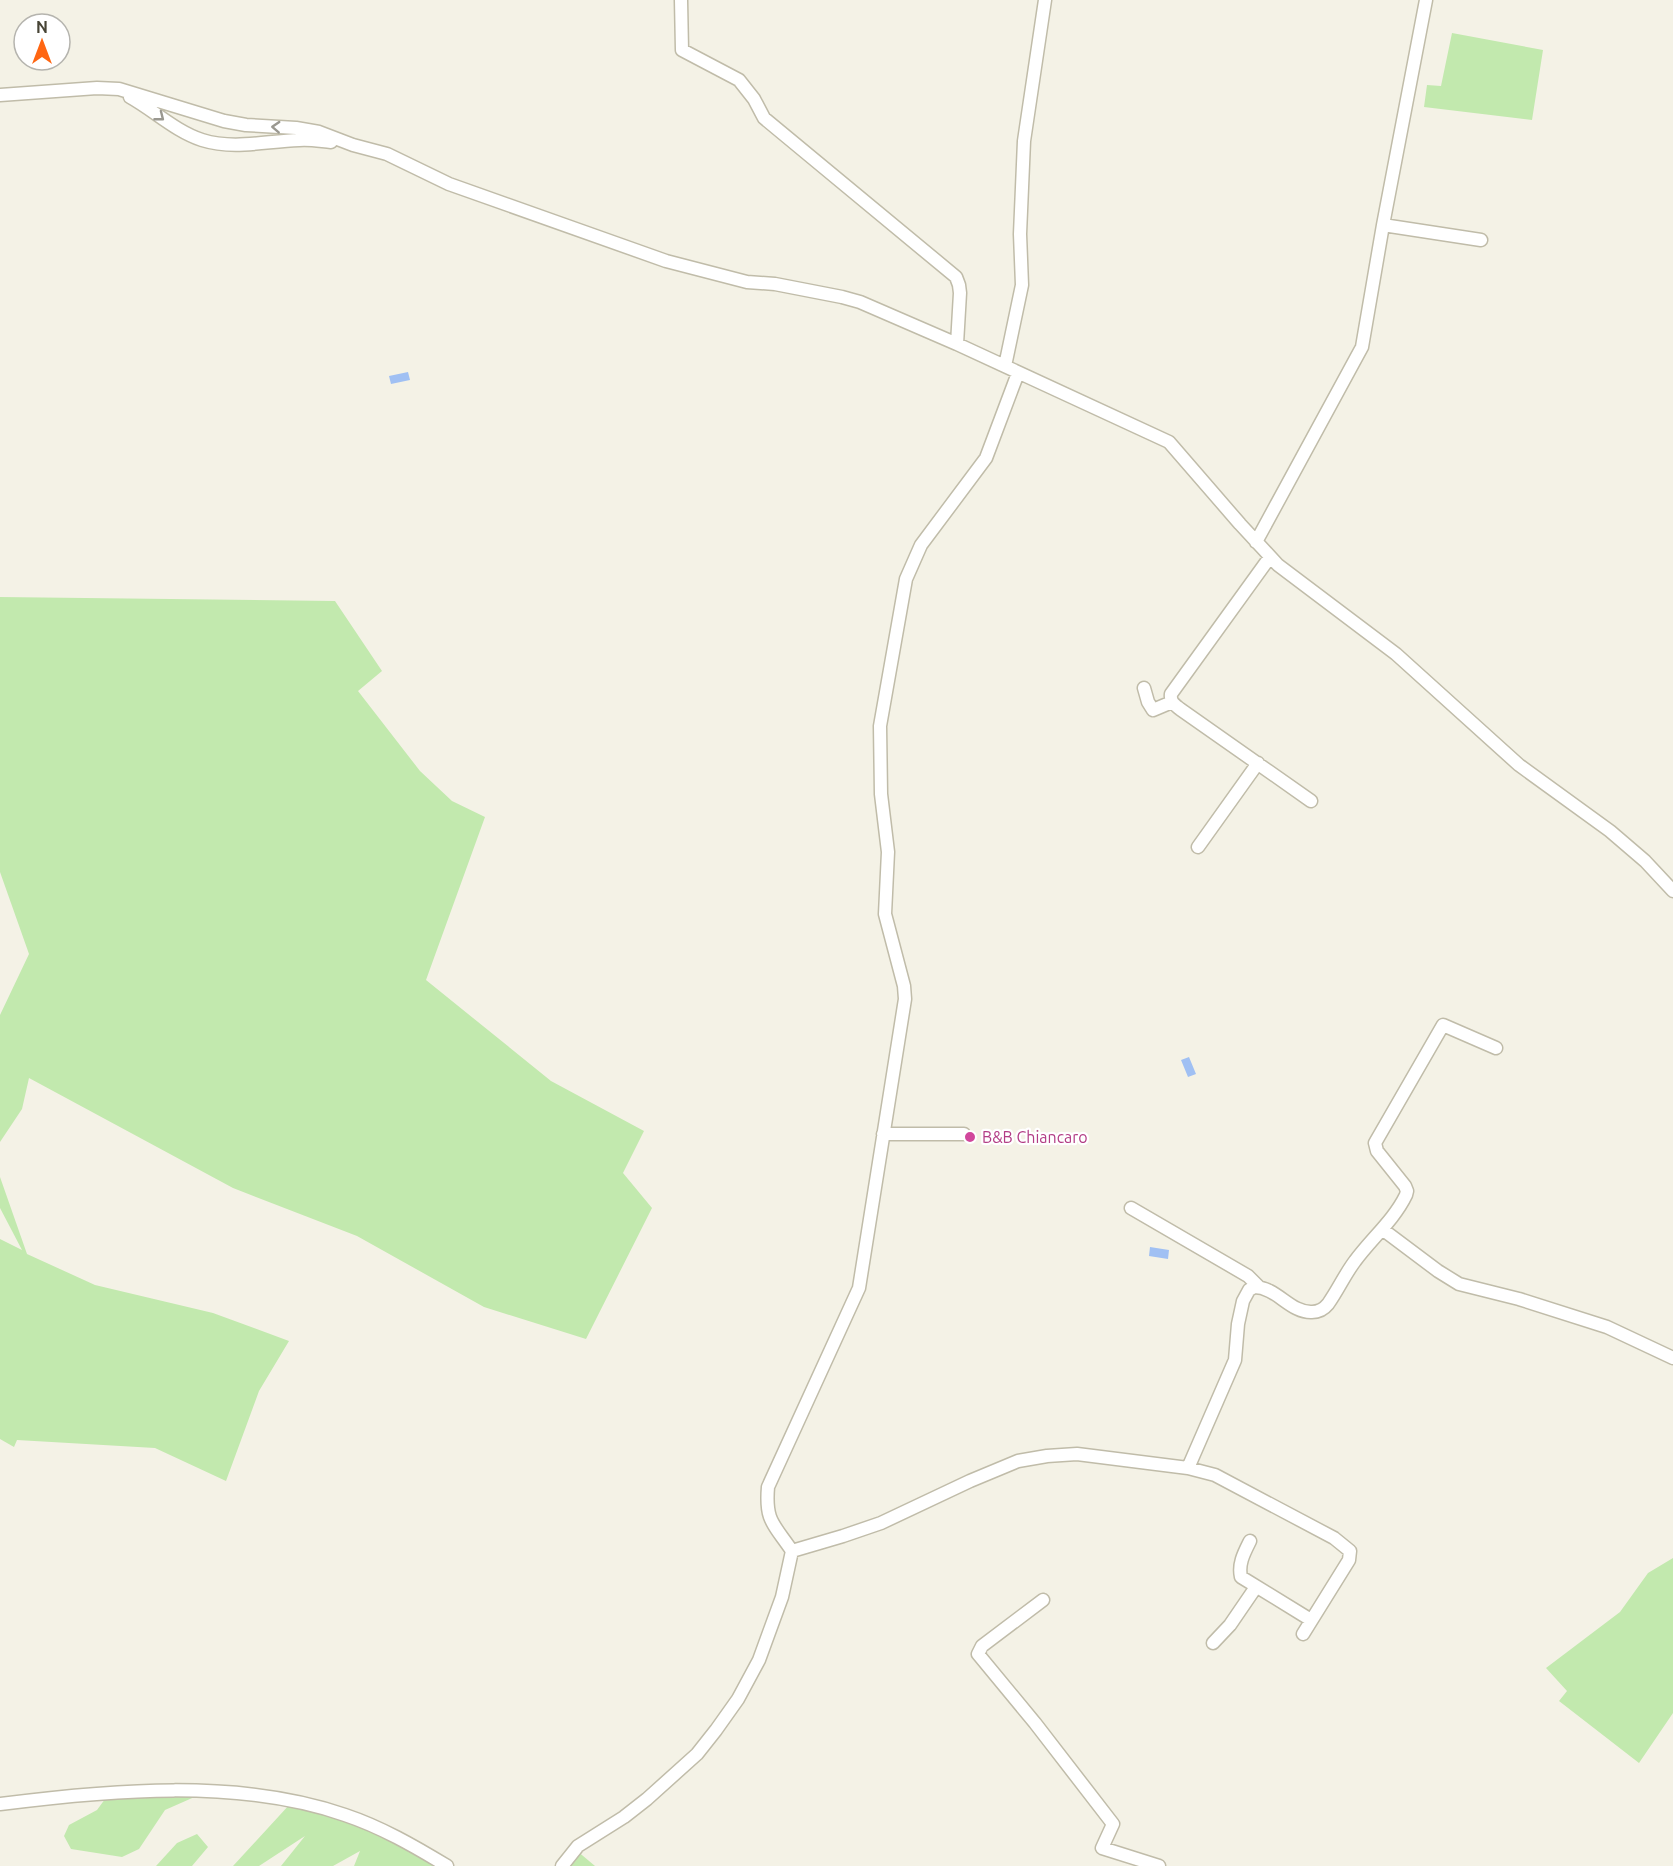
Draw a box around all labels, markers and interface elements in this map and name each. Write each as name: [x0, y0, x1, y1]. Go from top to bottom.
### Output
north arrow: [12, 12, 72, 72]
text: N: [36, 18, 48, 36]
one-way arrow: [153, 110, 164, 121]
one-way arrow: [272, 120, 281, 133]
place label: B&B Chiancaro: [982, 1128, 1088, 1146]
marker: B&B Chiancaro: [963, 1130, 977, 1144]

